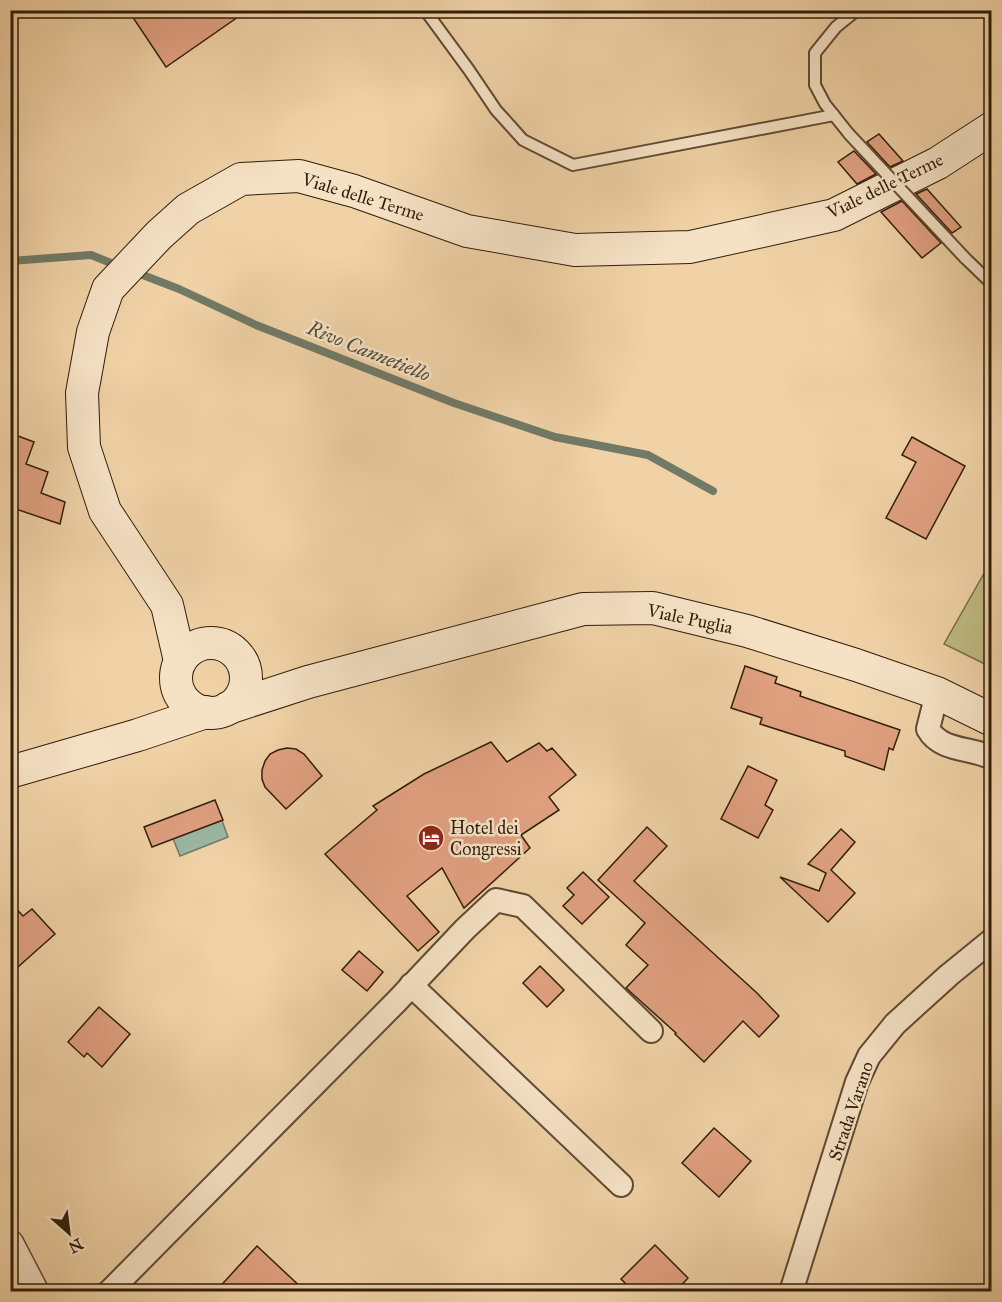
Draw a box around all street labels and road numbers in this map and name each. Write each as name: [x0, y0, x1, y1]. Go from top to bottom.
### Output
street label: Viale delle Terme: [822, 148, 947, 224]
street label: Viale delle Terme: [298, 168, 427, 226]
street label: Viale Puglia: [644, 599, 735, 640]
street label: Strada Varano: [824, 1058, 878, 1164]

